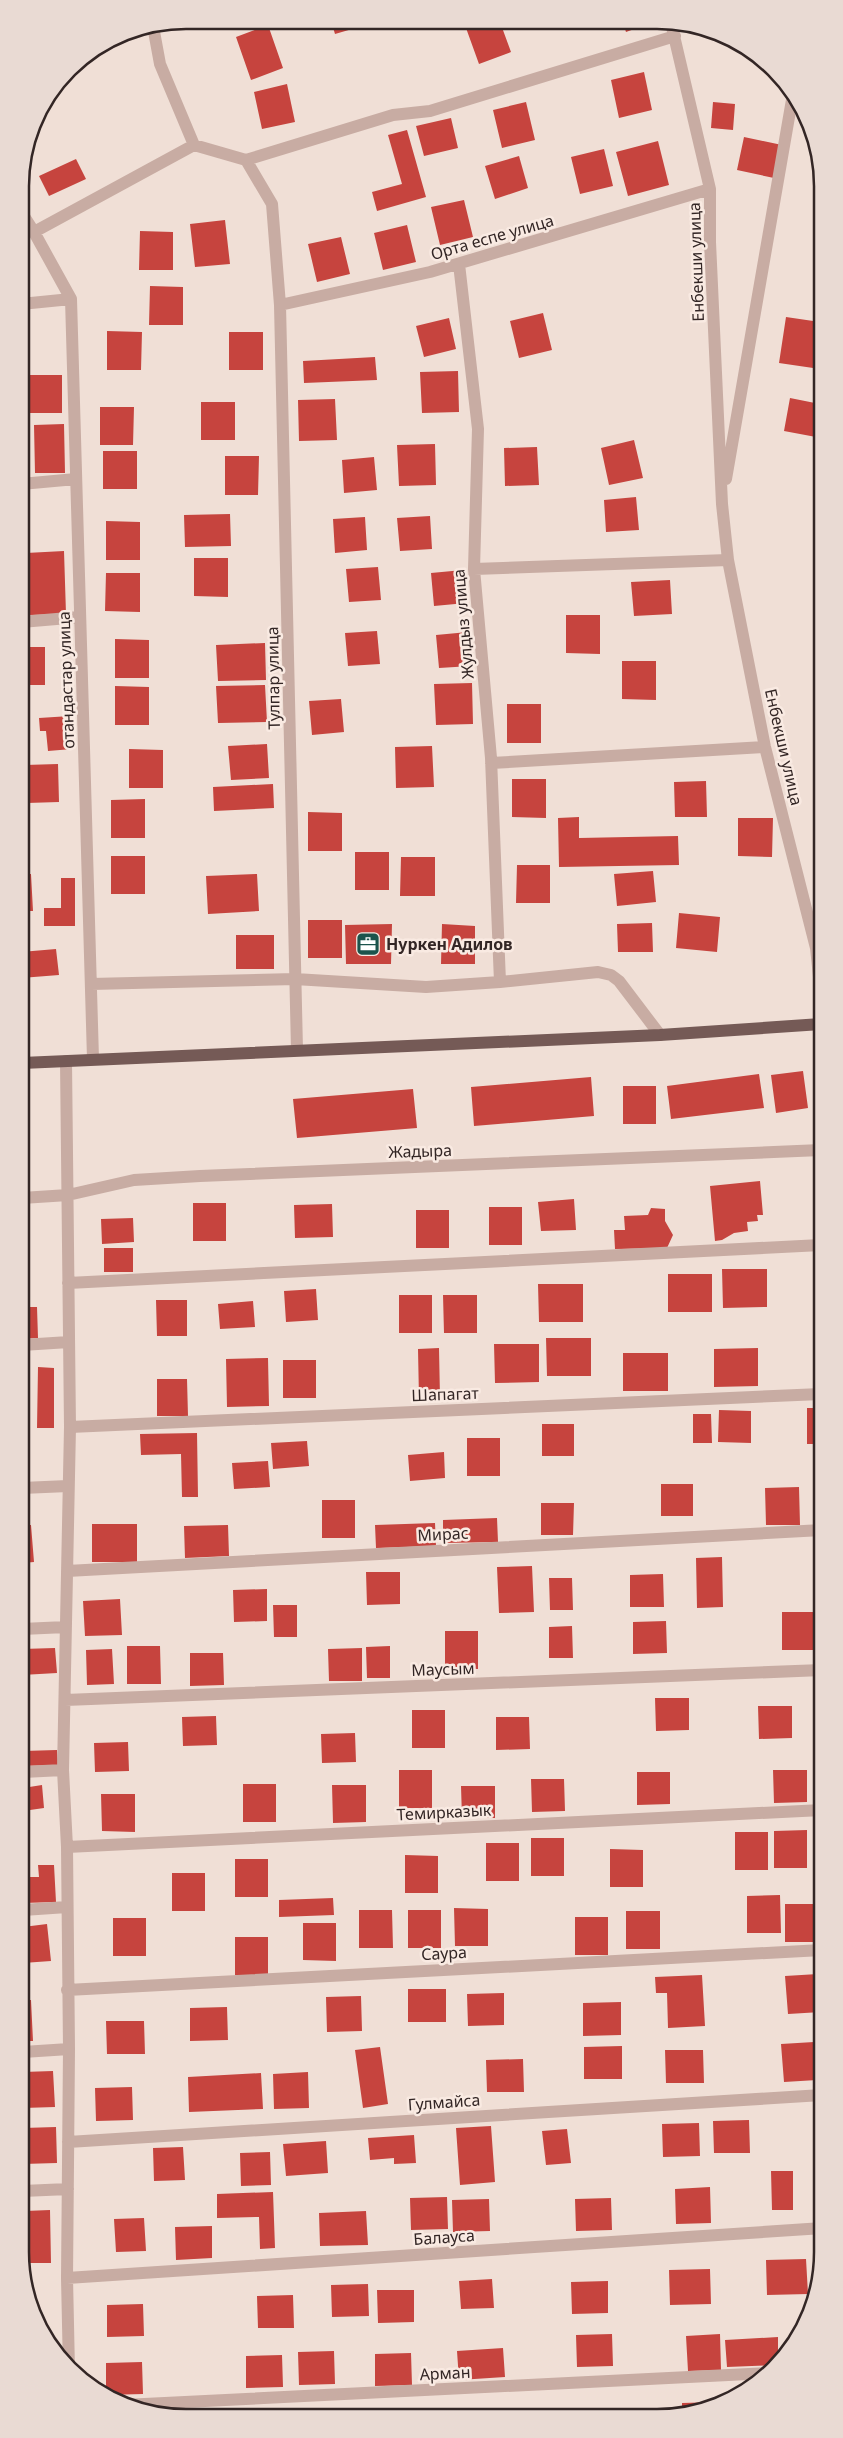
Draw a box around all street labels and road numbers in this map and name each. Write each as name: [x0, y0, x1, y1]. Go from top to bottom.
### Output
street label: Енбекши улица: [683, 202, 709, 322]
street label: Орта еспе улица: [428, 209, 556, 265]
street label: Жулдыз улица: [447, 568, 479, 680]
street label: отандастар улица: [53, 611, 79, 749]
street label: Тулпар улица: [261, 626, 285, 730]
street label: Енбекши улица: [760, 686, 808, 808]
street label: Жадыра: [388, 1139, 452, 1163]
street label: Шапагат: [411, 1382, 480, 1406]
street label: Мирас: [417, 1522, 469, 1546]
street label: Маусым: [411, 1657, 475, 1681]
street label: Темирказык: [396, 1799, 492, 1825]
street label: Саура: [421, 1941, 467, 1965]
street label: Гулмайса: [407, 2088, 481, 2116]
street label: Балауса: [413, 2224, 475, 2250]
street label: Арман: [419, 2361, 471, 2385]

